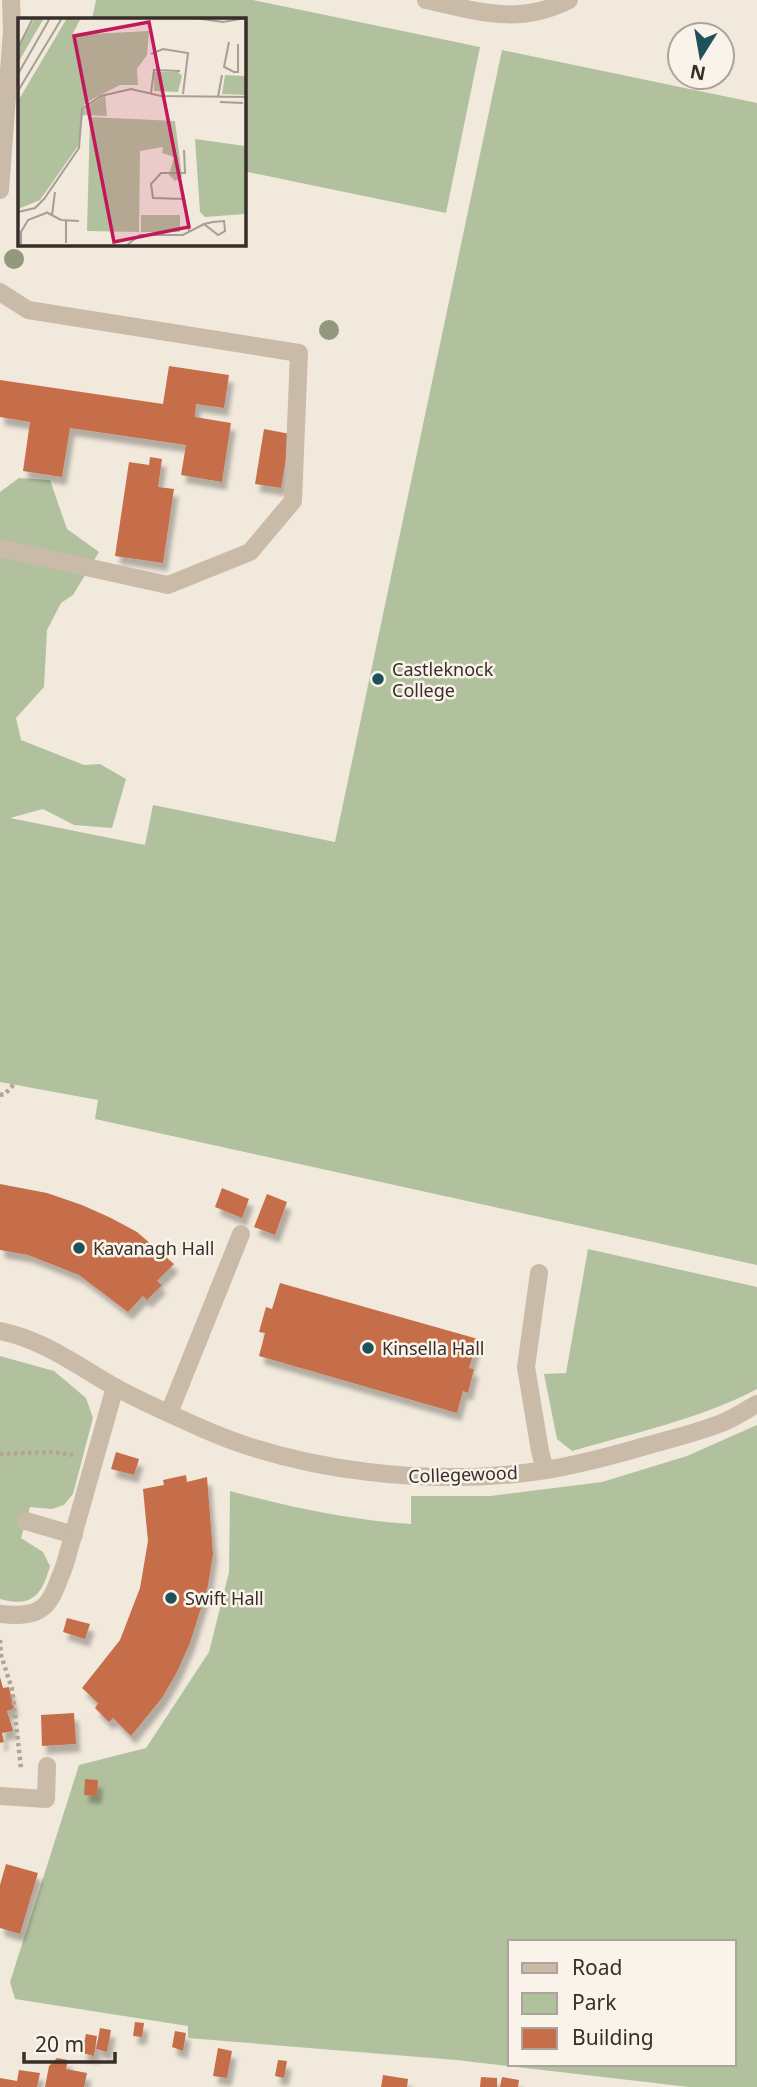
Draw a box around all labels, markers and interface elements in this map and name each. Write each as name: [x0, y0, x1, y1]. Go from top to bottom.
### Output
inset map: [18, 18, 245, 245]
north arrow: [666, 21, 736, 91]
text: N: [688, 58, 708, 87]
place label: Castleknock College: [392, 657, 494, 702]
marker: Castleknock College: [370, 671, 386, 687]
place label: Kavanagh Hall: [93, 1236, 214, 1260]
marker: Kavanagh Hall: [71, 1240, 87, 1256]
place label: Kinsella Hall: [382, 1336, 484, 1360]
marker: Kinsella Hall: [360, 1340, 376, 1356]
street label: Collegewood: [408, 1460, 518, 1488]
place label: Swift Hall: [185, 1586, 264, 1610]
marker: Swift Hall: [163, 1590, 179, 1606]
legend: [508, 1940, 736, 2066]
text: Road: [572, 1953, 622, 1981]
text: Park: [572, 1988, 617, 2016]
scale bar: [24, 2021, 116, 2064]
text: Building: [572, 2023, 654, 2051]
text: 20 m: [35, 2030, 84, 2058]

